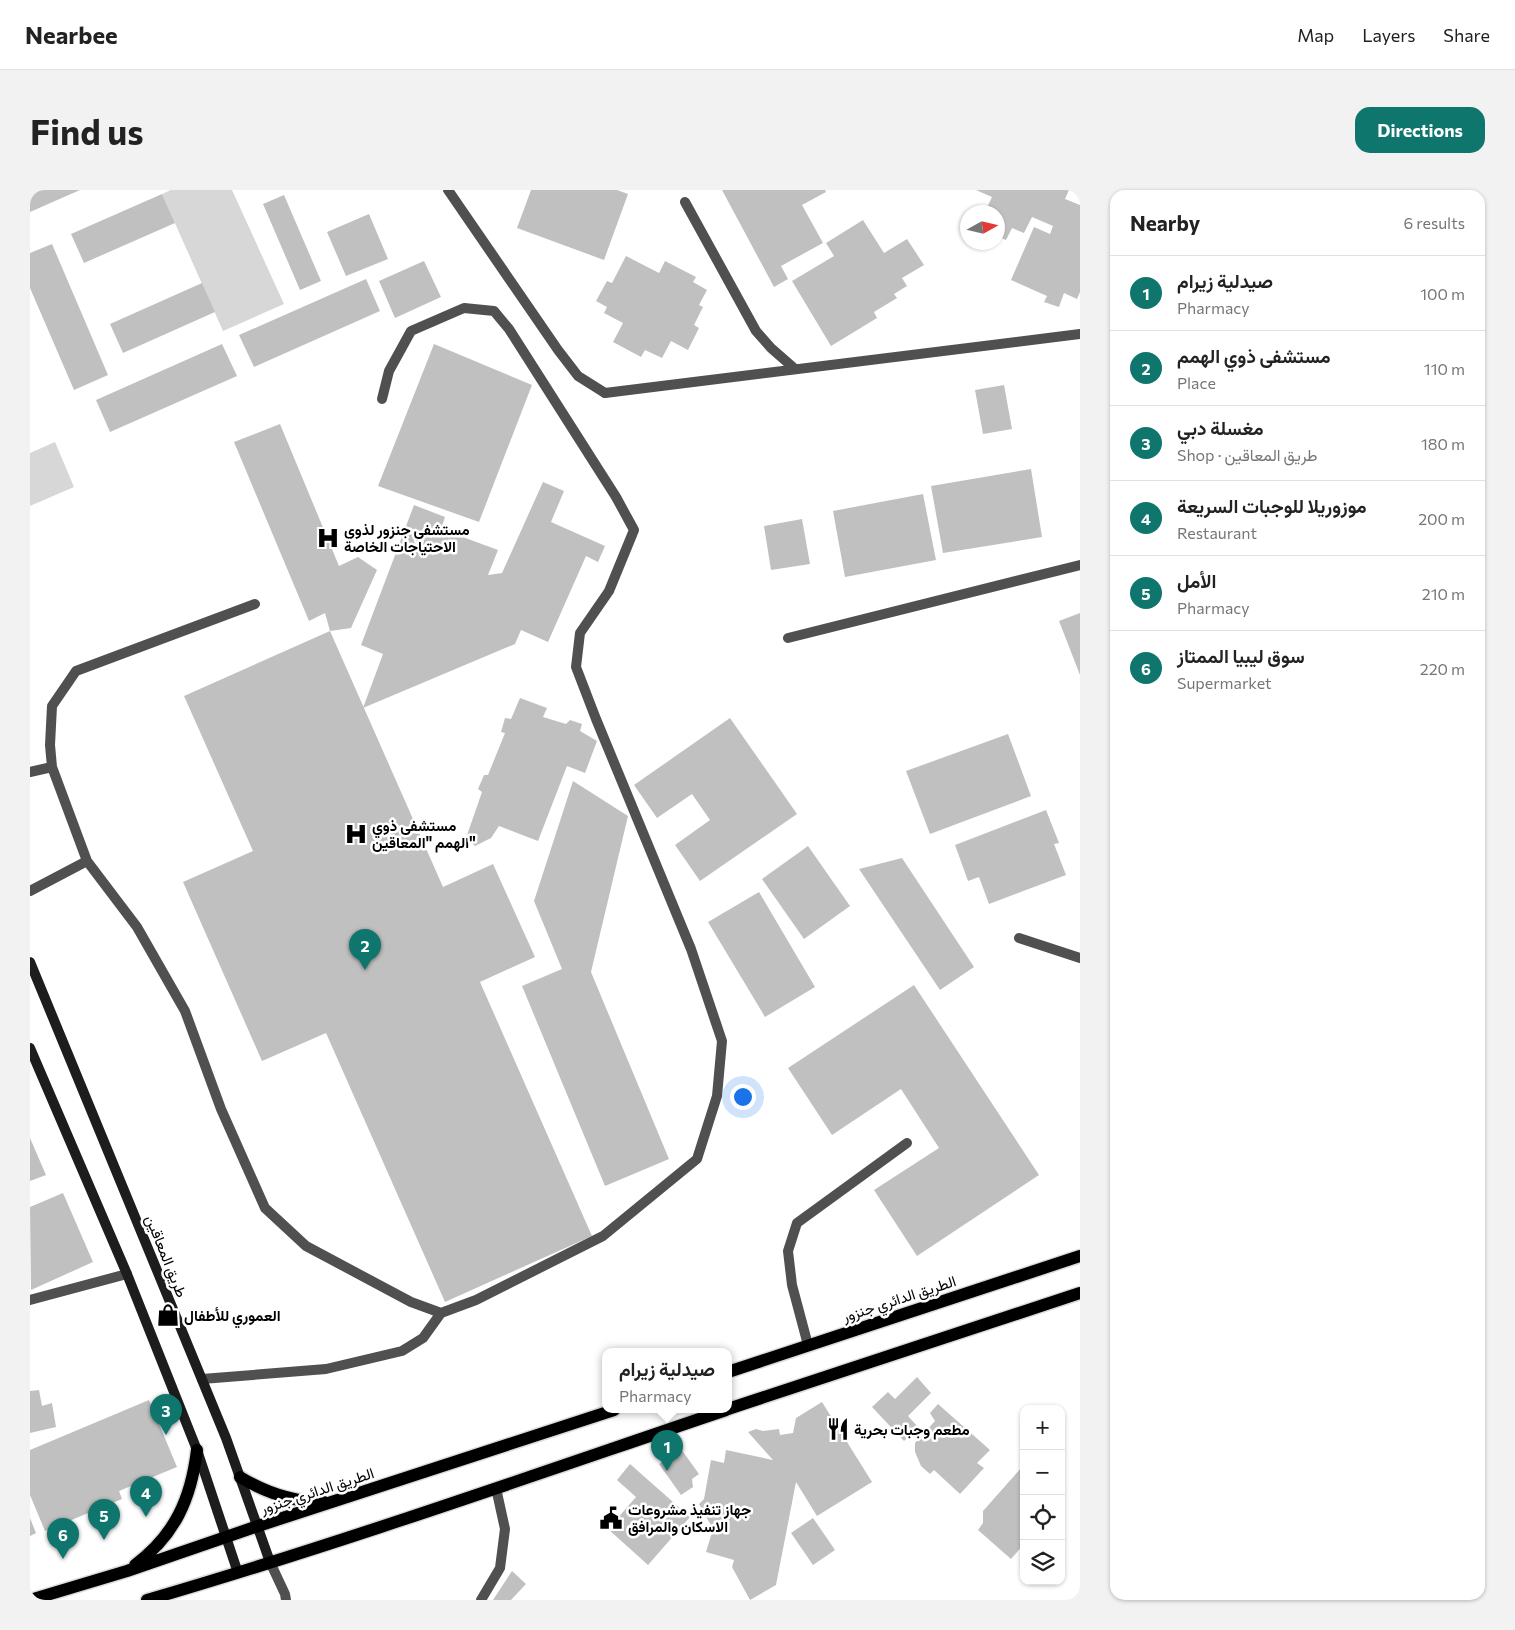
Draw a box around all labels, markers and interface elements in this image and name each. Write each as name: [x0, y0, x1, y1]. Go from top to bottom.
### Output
text: Nearbee: [25, 20, 118, 49]
text: Map: [1297, 24, 1334, 46]
text: Layers: [1362, 24, 1415, 46]
text: Share: [1443, 24, 1490, 46]
button: Directions: [1355, 107, 1485, 153]
text: Find us: [30, 109, 144, 152]
north arrow: [960, 205, 1005, 250]
text: Nearby: [1130, 210, 1200, 235]
text: 6 results: [1404, 213, 1465, 232]
text: صيدلية زيرام: [1177, 269, 1273, 292]
text: 1: [1142, 284, 1150, 303]
text: 100 m: [1420, 284, 1465, 303]
text: Pharmacy: [1177, 298, 1250, 317]
text: مستشفى ذوي الهمم: [1177, 344, 1331, 367]
text: 2: [1141, 359, 1151, 378]
text: 110 m: [1424, 359, 1465, 378]
text: Place: [1177, 373, 1216, 392]
text: مغسلة دبي: [1177, 416, 1264, 439]
text: 3: [1141, 434, 1151, 453]
text: 180 m: [1421, 434, 1465, 453]
text: Shop · طريق المعاقين: [1177, 445, 1318, 464]
text: موزوريلا للوجبات السريعة: [1177, 494, 1367, 517]
text: 4: [1141, 509, 1151, 528]
text: 200 m: [1418, 509, 1465, 528]
place label: مستشفي جنزور لذوي الاحتياجات الخاصة: [344, 520, 470, 556]
text: Restaurant: [1177, 523, 1257, 542]
hospital icon: مستشفي جنزور لذوي الاحتياجات الخاصة: [315, 525, 341, 551]
text: الأمل: [1177, 569, 1216, 592]
text: 5: [1141, 584, 1151, 603]
text: 210 m: [1422, 584, 1465, 603]
text: Pharmacy: [1177, 598, 1250, 617]
text: سوق ليبيا الممتاز: [1177, 644, 1305, 667]
text: 6: [1141, 659, 1151, 678]
text: 220 m: [1420, 659, 1465, 678]
text: Supermarket: [1177, 673, 1272, 692]
place label: مستشفى ذوي الهمم "المعاقين": [372, 816, 476, 853]
hospital icon: مستشفى ذوي الهمم "المعاقين": [343, 821, 369, 847]
pin: 2: [349, 929, 381, 970]
your location: [730, 1084, 756, 1110]
street label: طريق المعاقين: [140, 1212, 192, 1301]
street label: الطريق الدائري جنزور: [839, 1271, 960, 1330]
shop icon: العموري للأطفال: [155, 1302, 181, 1328]
place label: العموري للأطفال: [184, 1306, 281, 1329]
popup: [602, 1348, 732, 1413]
text: صيدلية زيرام: [619, 1357, 715, 1380]
text: Pharmacy: [619, 1386, 691, 1405]
pin: 3: [150, 1394, 182, 1435]
map controls: [1020, 1405, 1065, 1585]
button: +: [1020, 1405, 1065, 1450]
restaurant icon: مطعم وجبات بحرية: [825, 1416, 851, 1442]
place label: مطعم وجبات بحرية: [854, 1420, 970, 1440]
pin: 1: [651, 1430, 683, 1471]
button: −: [1020, 1450, 1065, 1495]
street label: الطريق الدائري جنزور: [257, 1463, 378, 1522]
pin: 4: [130, 1476, 162, 1517]
button: locate: [1020, 1495, 1065, 1540]
pin: 5: [88, 1499, 120, 1540]
place label: جهاز تنفيذ مشروعات الاسكان والمرافق: [628, 1500, 751, 1536]
public building icon: جهاز تنفيذ مشروعات الاسكان والمرافق: [598, 1505, 624, 1531]
pin: 6: [47, 1518, 79, 1559]
button: layers: [1020, 1540, 1065, 1585]

